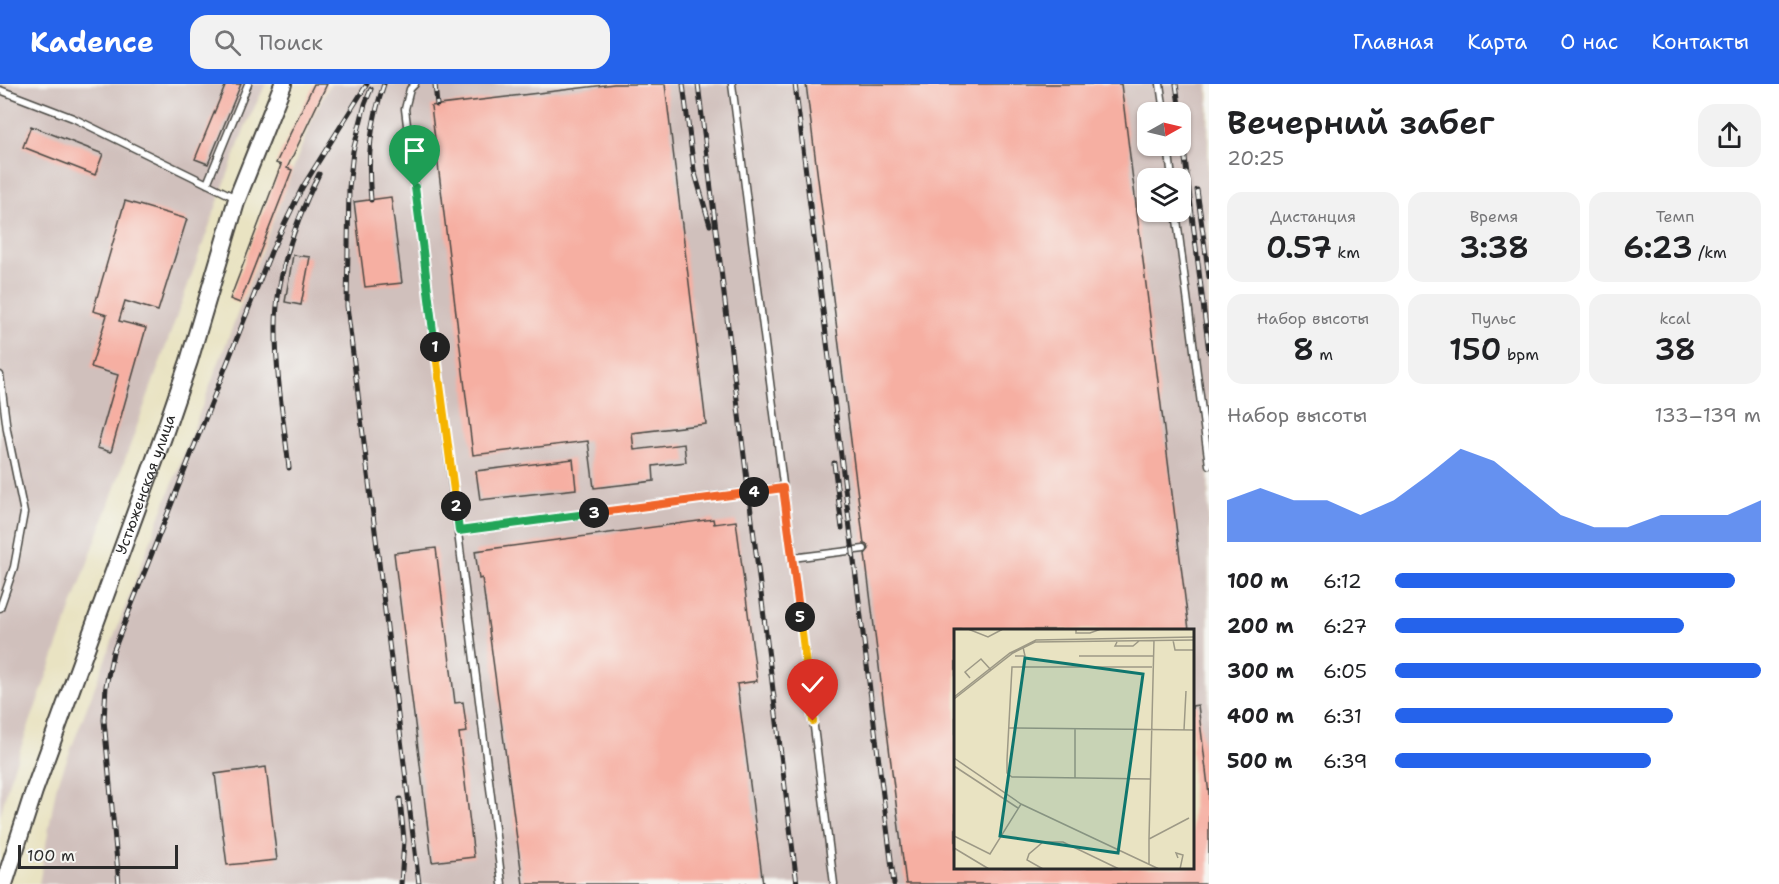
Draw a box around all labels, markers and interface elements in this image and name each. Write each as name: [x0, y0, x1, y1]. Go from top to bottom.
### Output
search box: [190, 15, 610, 69]
text: Kadence: [30, 23, 154, 61]
icon: search: [211, 26, 244, 59]
text: Поиск: [259, 28, 323, 57]
text: Главная: [1353, 28, 1434, 56]
text: Карта: [1467, 28, 1527, 56]
text: О нас: [1560, 28, 1618, 56]
text: Контакты: [1651, 28, 1749, 56]
text: Вечерний забег: [1227, 100, 1495, 145]
north arrow: [1137, 102, 1191, 156]
map controls: [1137, 102, 1191, 222]
button: share: [1698, 104, 1761, 167]
pin: [389, 125, 440, 187]
icon: arrive: [398, 134, 431, 167]
text: 20:25: [1227, 145, 1284, 171]
button: layers: [1137, 168, 1191, 222]
text: Дистанция: [1270, 206, 1356, 227]
text: Время: [1470, 206, 1518, 227]
text: Темп: [1656, 206, 1694, 227]
text: 0.57: [1266, 227, 1332, 268]
text: 3:38: [1459, 227, 1529, 268]
text: 6:23: [1623, 227, 1693, 268]
text: km: [1332, 242, 1360, 263]
text: /km: [1693, 242, 1727, 263]
text: Набор высоты: [1257, 308, 1369, 329]
text: Пульс: [1472, 308, 1516, 329]
text: kcal: [1659, 308, 1691, 329]
text: 8: [1293, 329, 1314, 370]
text: 150: [1449, 329, 1501, 370]
text: 38: [1654, 329, 1696, 370]
pin: 1: [420, 332, 450, 362]
text: 1: [431, 336, 439, 357]
text: m: [1314, 344, 1333, 365]
text: bpm: [1501, 344, 1539, 365]
text: Набор высоты: [1227, 402, 1367, 428]
text: 133–139 m: [1654, 402, 1761, 428]
street label: Устюженская улица: [111, 411, 180, 557]
pin: 4: [739, 477, 769, 507]
text: 4: [748, 481, 760, 502]
pin: 2: [441, 491, 471, 521]
text: 2: [450, 495, 462, 516]
pin: 3: [579, 498, 609, 528]
text: 3: [588, 502, 600, 523]
text: 100 m: [1227, 568, 1289, 594]
text: 6:12: [1323, 568, 1362, 594]
pin: 5: [785, 602, 815, 632]
text: 5: [795, 606, 805, 627]
text: 200 m: [1227, 613, 1294, 639]
text: 6:27: [1323, 613, 1367, 639]
inset map: [954, 629, 1194, 869]
text: 300 m: [1227, 658, 1294, 684]
text: 6:05: [1323, 658, 1367, 684]
pin: [787, 659, 838, 721]
icon: check: [796, 668, 829, 701]
text: 400 m: [1227, 703, 1294, 729]
text: 6:31: [1323, 703, 1362, 729]
text: 500 m: [1227, 748, 1293, 774]
text: 6:39: [1323, 748, 1368, 774]
scale bar: [18, 842, 178, 870]
text: 100 m: [27, 845, 75, 866]

